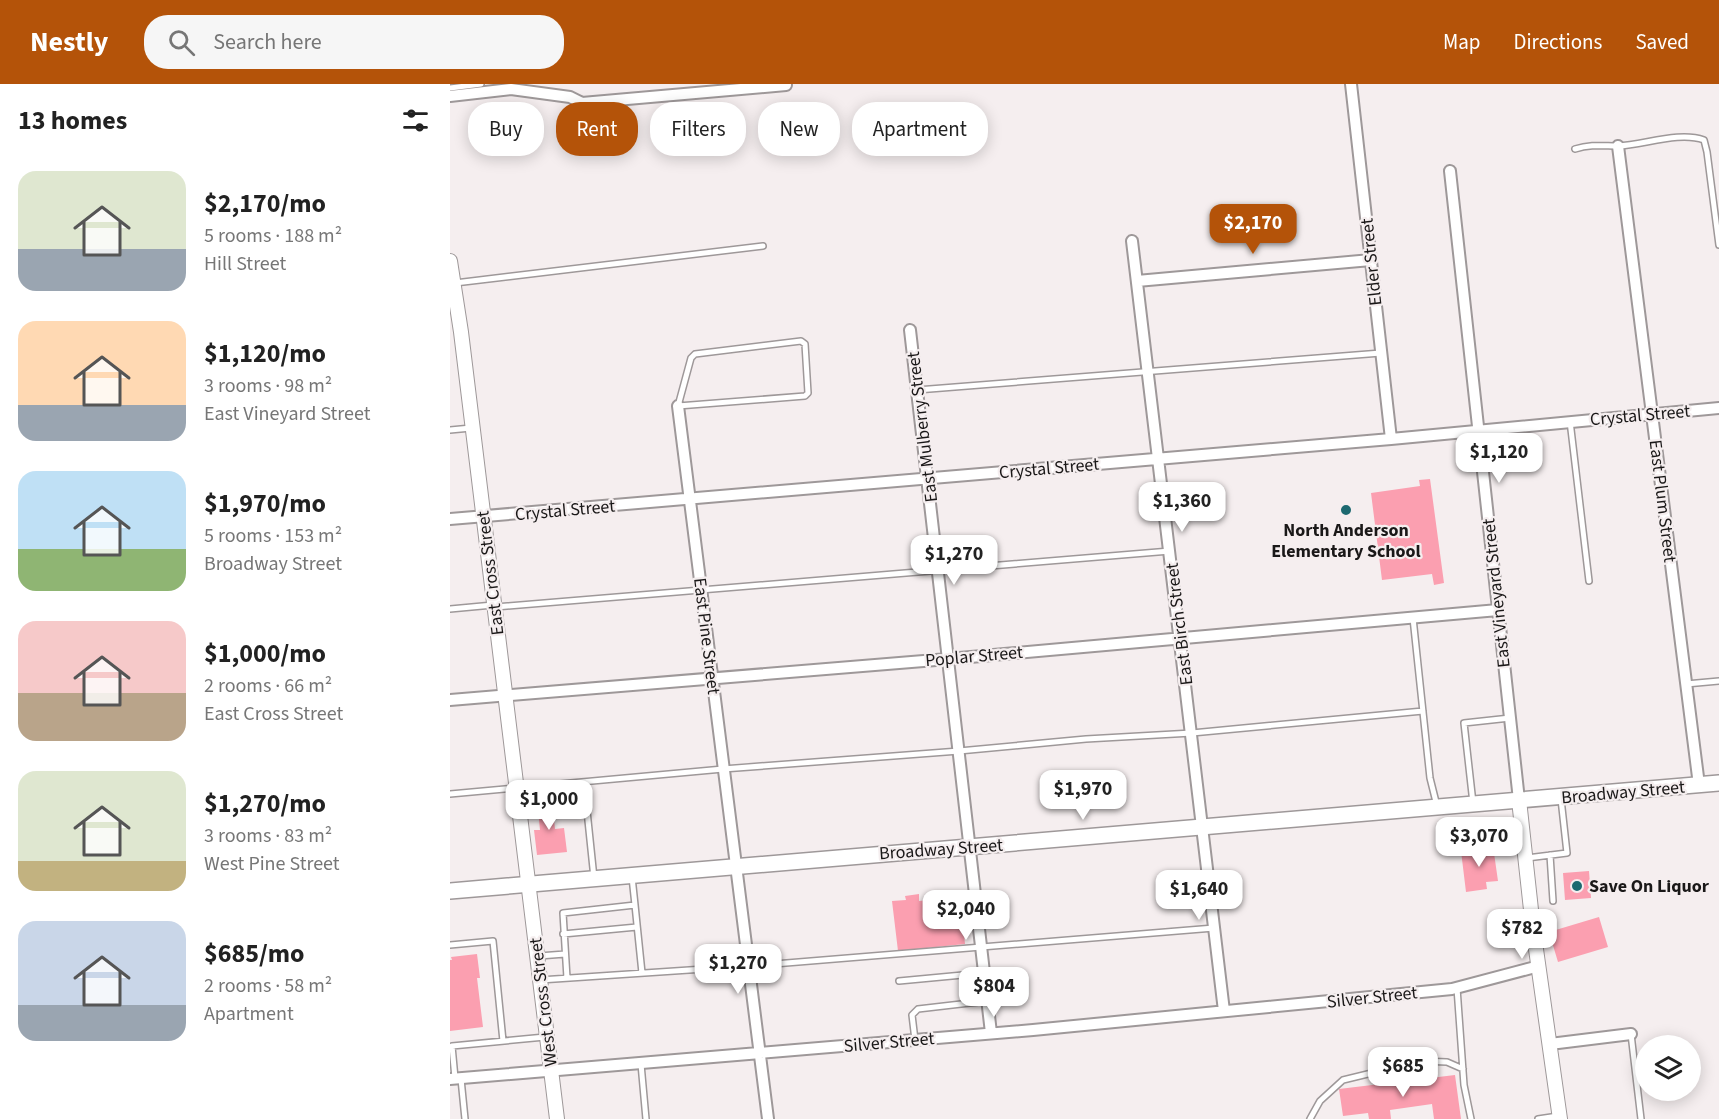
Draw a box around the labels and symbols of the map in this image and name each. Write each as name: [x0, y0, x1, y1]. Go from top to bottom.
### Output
pin: $2,170: [1204, 204, 1302, 255]
street label: Elder Street: [1354, 217, 1389, 307]
street label: East Mulberry Street: [901, 350, 944, 504]
street label: Crystal Street: [1589, 399, 1691, 432]
pin: $1,120: [1450, 433, 1548, 484]
street label: East Plum Street: [1643, 438, 1682, 564]
street label: Crystal Street: [998, 452, 1100, 485]
pin: $1,360: [1133, 482, 1231, 533]
street label: Crystal Street: [514, 494, 616, 527]
marker: North Anderson Elementary School: [1339, 503, 1353, 517]
street label: East Cross Street: [470, 509, 511, 637]
street label: East Vineyard Street: [1476, 517, 1517, 669]
place label: North Anderson Elementary School: [1271, 518, 1421, 564]
pin: $1,270: [905, 535, 1003, 586]
street label: East Birch Street: [1160, 561, 1199, 687]
street label: East Pine Street: [687, 576, 726, 696]
street label: Poplar Street: [924, 640, 1024, 673]
pin: $1,970: [1034, 770, 1132, 821]
street label: Broadway Street: [1560, 775, 1686, 810]
pin: $1,000: [500, 780, 598, 831]
pin: $3,070: [1430, 817, 1528, 868]
street label: Broadway Street: [878, 833, 1004, 866]
pin: $1,640: [1150, 870, 1248, 921]
place label: Save On Liquor: [1589, 874, 1710, 899]
marker: Save On Liquor: [1570, 879, 1584, 893]
pin: $2,040: [917, 890, 1015, 941]
pin: $782: [1486, 909, 1558, 960]
street label: West Cross Street: [523, 936, 564, 1068]
pin: $1,270: [689, 944, 787, 995]
pin: $804: [958, 967, 1030, 1018]
street label: Silver Street: [1326, 980, 1419, 1015]
street label: Silver Street: [843, 1026, 935, 1059]
pin: $685: [1367, 1047, 1439, 1098]

